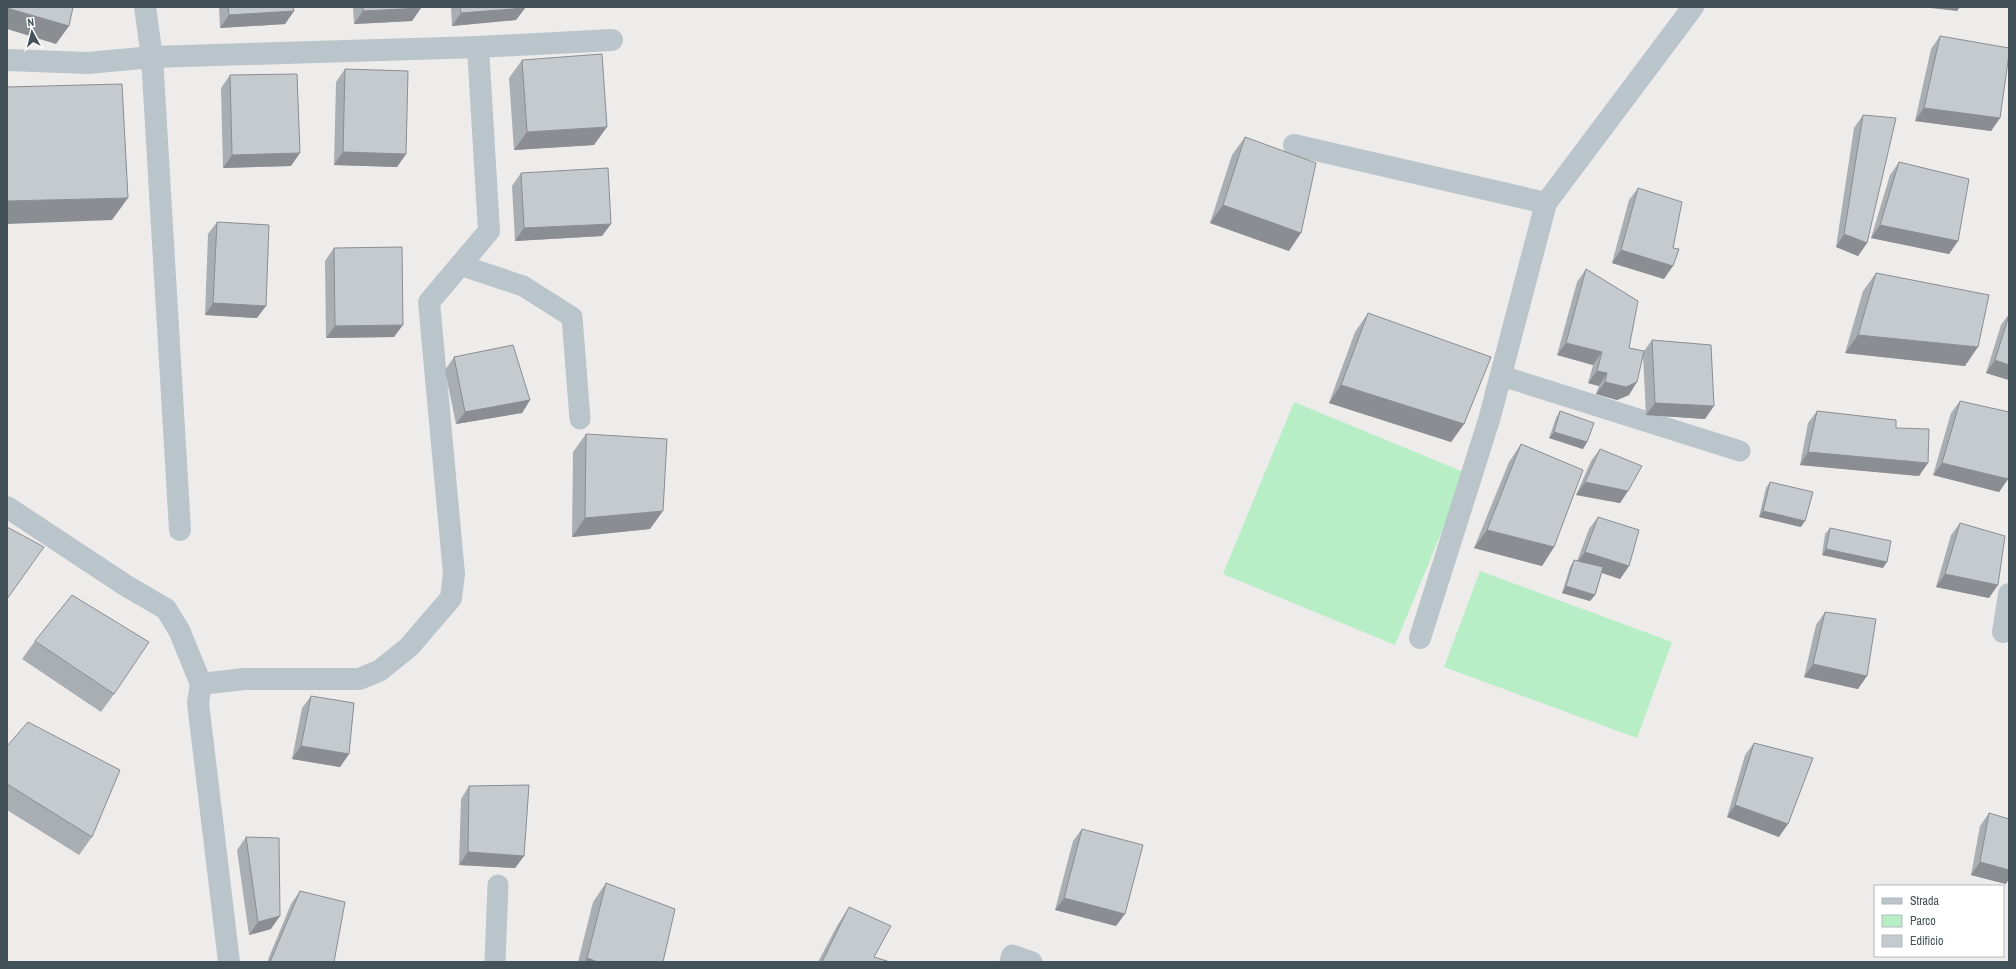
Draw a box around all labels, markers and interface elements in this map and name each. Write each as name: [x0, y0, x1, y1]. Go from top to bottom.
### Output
north arrow: [12, 12, 52, 52]
text: N: [27, 15, 35, 29]
legend: [1874, 885, 2004, 957]
text: Strada: [1910, 893, 1940, 909]
text: Parco: [1910, 913, 1936, 929]
text: Edificio: [1910, 933, 1943, 949]

